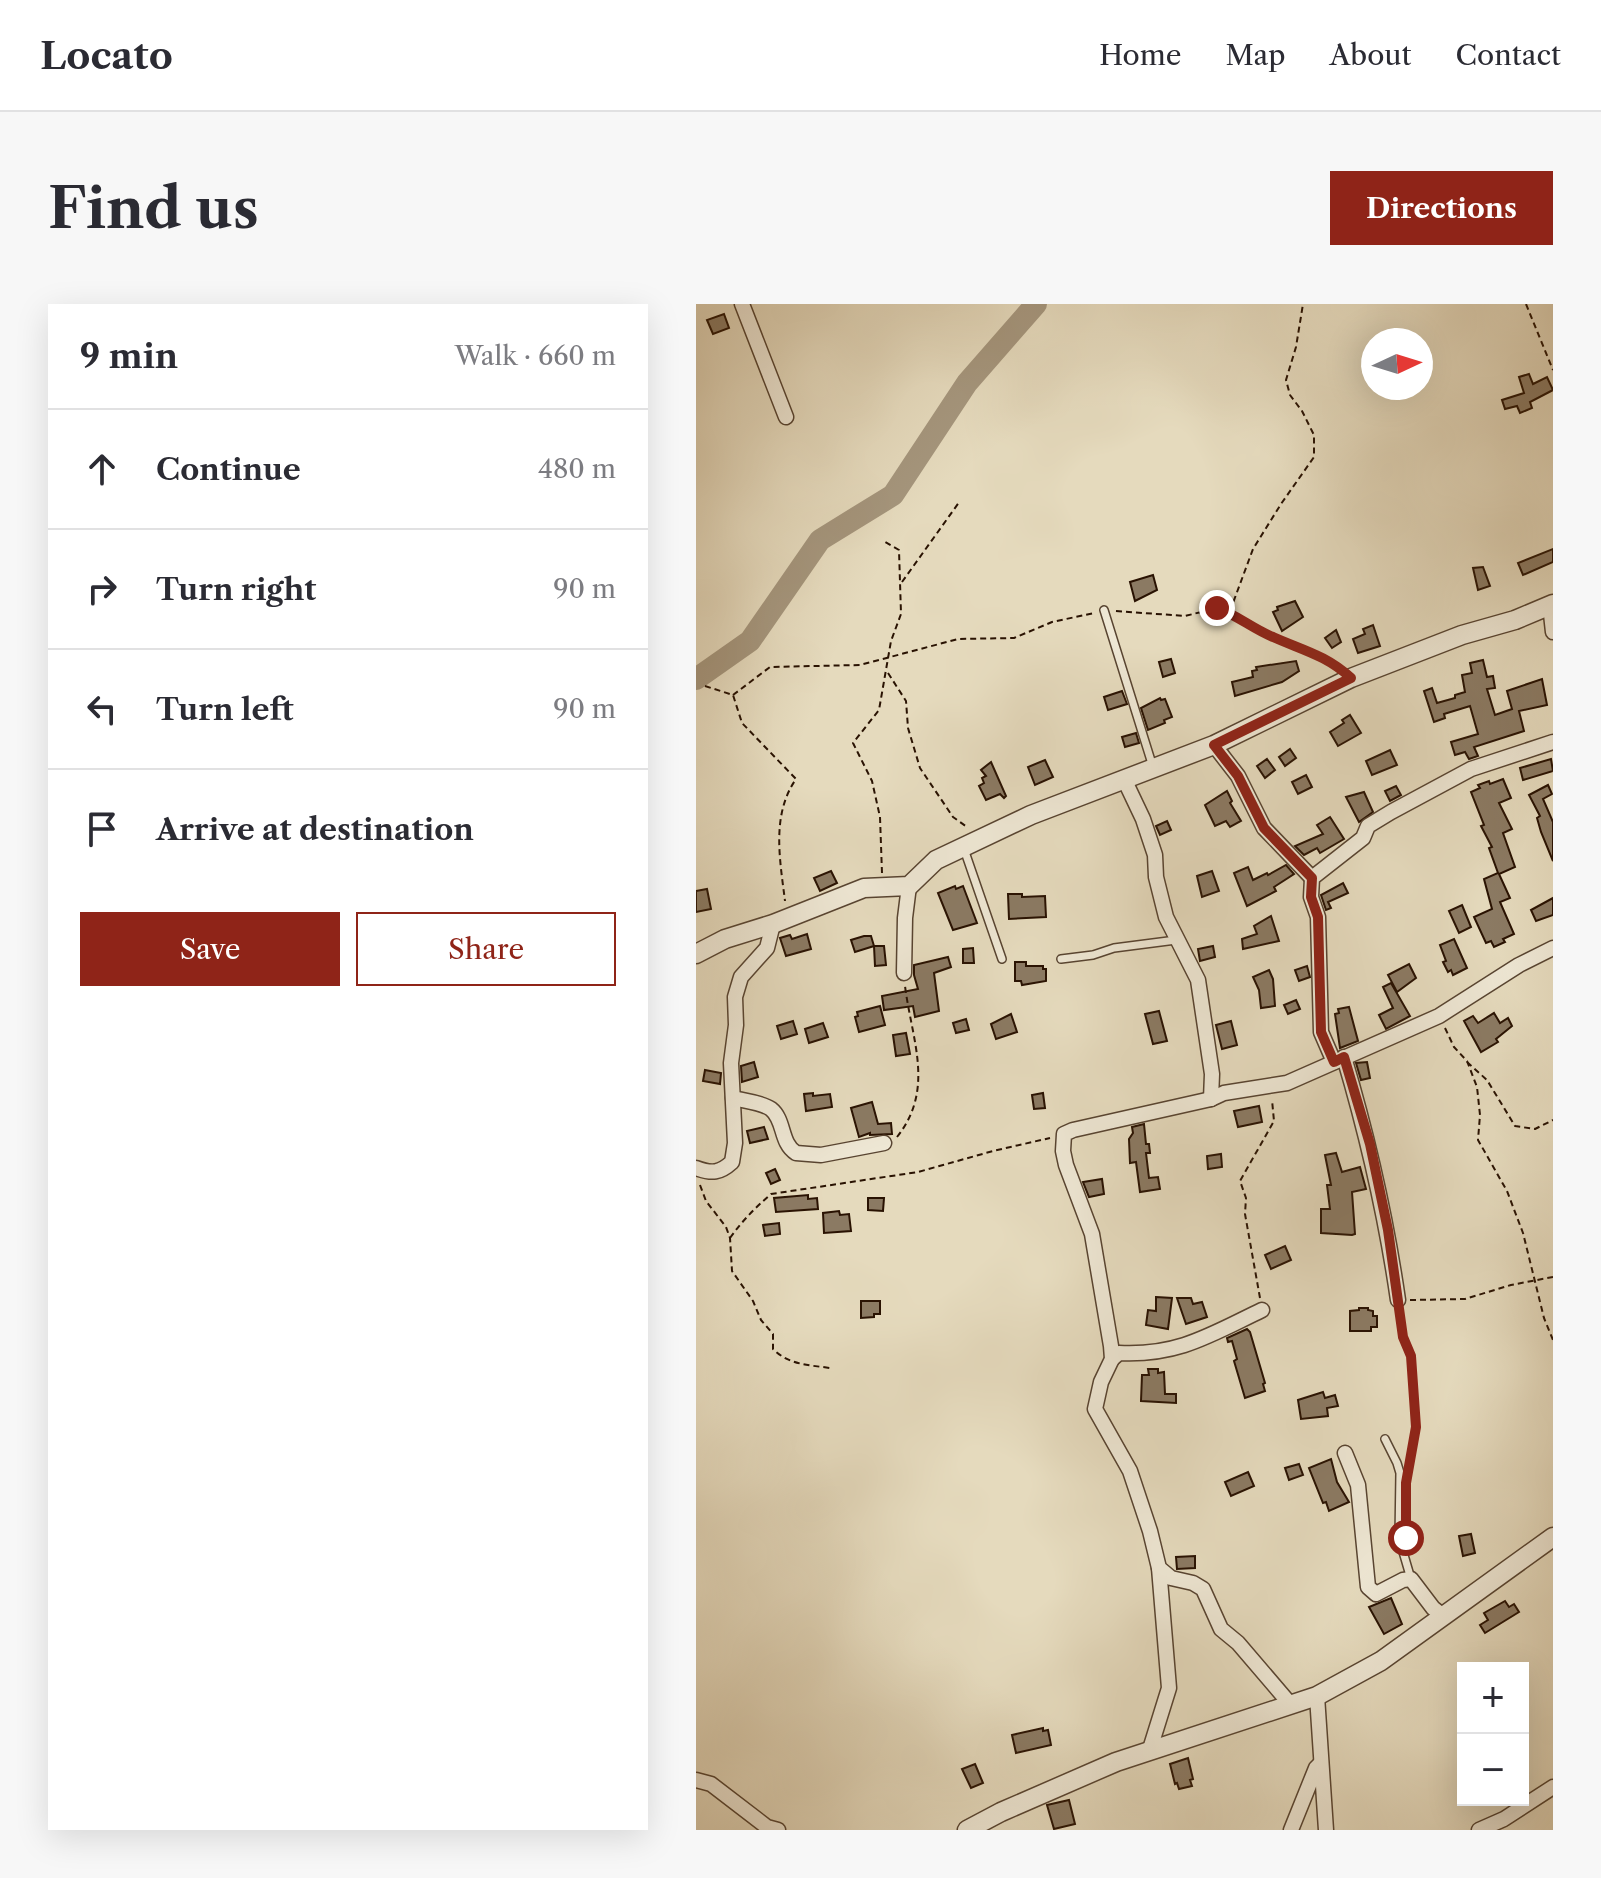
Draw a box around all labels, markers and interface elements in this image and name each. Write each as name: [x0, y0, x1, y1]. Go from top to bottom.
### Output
text: Locato: [40, 32, 173, 79]
text: Home: [1099, 38, 1181, 72]
text: Map: [1225, 38, 1285, 72]
text: About: [1329, 38, 1411, 72]
text: Contact: [1455, 38, 1561, 72]
button: Directions: [1330, 171, 1553, 245]
text: Find us: [48, 174, 259, 243]
north arrow: [1361, 328, 1433, 400]
text: 9 min: [80, 335, 178, 377]
text: Walk · 660 m: [455, 340, 616, 372]
icon: ahead: [80, 447, 124, 491]
text: Continue: [156, 451, 301, 488]
text: 480 m: [538, 453, 616, 485]
icon: right: [80, 567, 124, 611]
text: Turn right: [156, 571, 316, 608]
text: 90 m: [553, 573, 616, 605]
route end: [1199, 590, 1235, 626]
icon: left: [80, 687, 124, 731]
text: Turn left: [156, 691, 293, 728]
text: 90 m: [553, 693, 616, 725]
icon: arrive: [80, 807, 124, 851]
text: Arrive at destination: [156, 811, 474, 848]
button: Save: [80, 912, 340, 986]
button: Share: [356, 912, 616, 986]
route start: [1388, 1520, 1424, 1556]
map controls: [1457, 1662, 1529, 1806]
button: +: [1457, 1662, 1529, 1734]
button: −: [1457, 1734, 1529, 1806]

